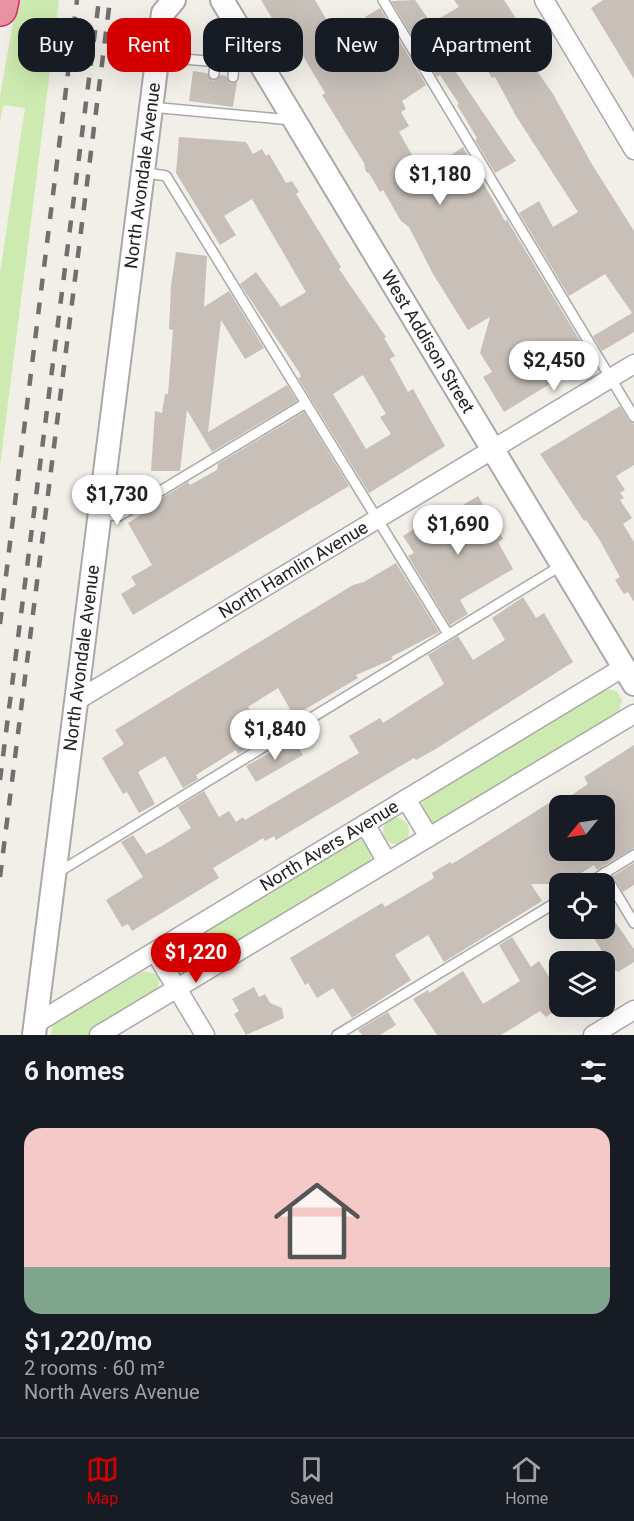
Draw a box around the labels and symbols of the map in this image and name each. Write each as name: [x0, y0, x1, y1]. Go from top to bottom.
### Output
street label: North Avondale Avenue: [120, 82, 164, 270]
pin: $1,180: [391, 155, 489, 206]
street label: West Addison Street: [377, 266, 479, 417]
pin: $2,450: [505, 341, 603, 392]
pin: $1,730: [68, 475, 166, 526]
pin: $1,690: [409, 505, 507, 556]
street label: North Hamlin Avenue: [215, 516, 372, 622]
street label: North Avondale Avenue: [59, 564, 103, 752]
pin: $1,840: [226, 710, 324, 761]
street label: North Avers Avenue: [256, 795, 402, 895]
north arrow: [549, 795, 615, 861]
pin: $1,220: [147, 933, 245, 984]

